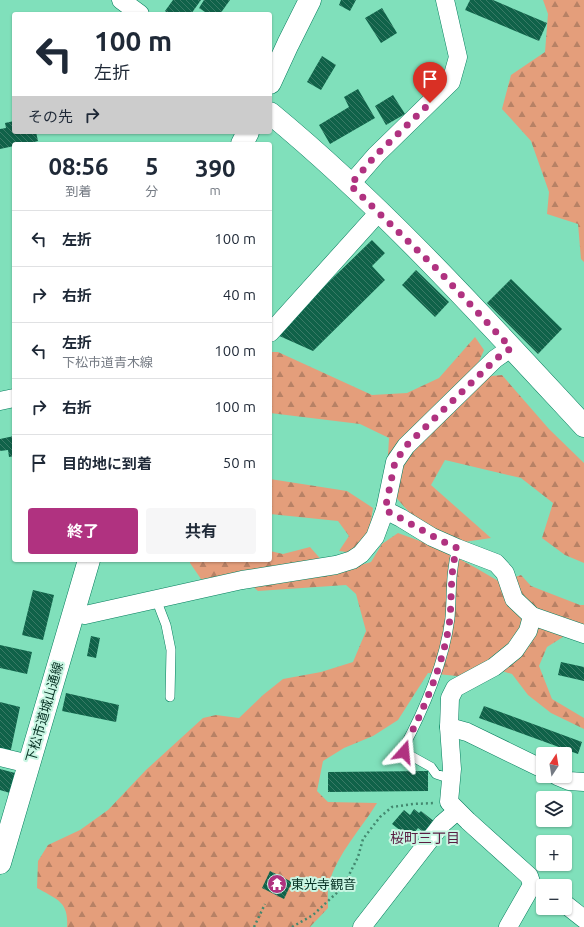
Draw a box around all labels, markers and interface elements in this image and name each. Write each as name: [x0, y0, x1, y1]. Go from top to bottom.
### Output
text: 100 m: [94, 25, 172, 56]
icon: left: [28, 28, 80, 80]
text: 左折: [94, 62, 130, 82]
pin: [413, 62, 447, 103]
icon: arrive: [419, 68, 441, 90]
icon: right: [81, 104, 103, 126]
text: その先: [28, 108, 73, 125]
text: 08:56: [48, 153, 109, 180]
text: 5: [145, 153, 158, 180]
text: 390: [195, 155, 236, 182]
text: m: [210, 183, 221, 197]
text: 到着: [65, 184, 91, 198]
text: 分: [145, 184, 158, 198]
icon: left: [28, 228, 50, 250]
text: 100 m: [214, 230, 256, 247]
text: 左折: [62, 231, 92, 248]
icon: right: [28, 284, 50, 306]
text: 40 m: [223, 286, 256, 303]
text: 右折: [62, 287, 92, 304]
text: 左折: [62, 334, 92, 351]
icon: left: [28, 340, 50, 362]
text: 100 m: [214, 342, 256, 359]
text: 下松市道青木線: [62, 355, 153, 369]
icon: right: [28, 396, 50, 418]
text: 100 m: [214, 398, 256, 415]
text: 右折: [62, 399, 92, 416]
icon: arrive: [28, 452, 50, 474]
text: 50 m: [223, 454, 256, 471]
text: 目的地に到着: [62, 455, 152, 472]
button: 終了: [28, 508, 138, 554]
button: 共有: [146, 508, 256, 554]
street label: 下松市道城山通線: [23, 660, 65, 764]
position arrow: [383, 731, 425, 773]
north arrow: [536, 747, 572, 783]
map controls: [536, 747, 572, 915]
button: layers: [536, 791, 572, 827]
district label: 桜町三丁目: [390, 830, 460, 846]
button: +: [536, 835, 572, 871]
temple icon: 東光寺観音: [266, 873, 288, 895]
place label: 東光寺観音: [291, 877, 356, 891]
button: −: [536, 879, 572, 915]

